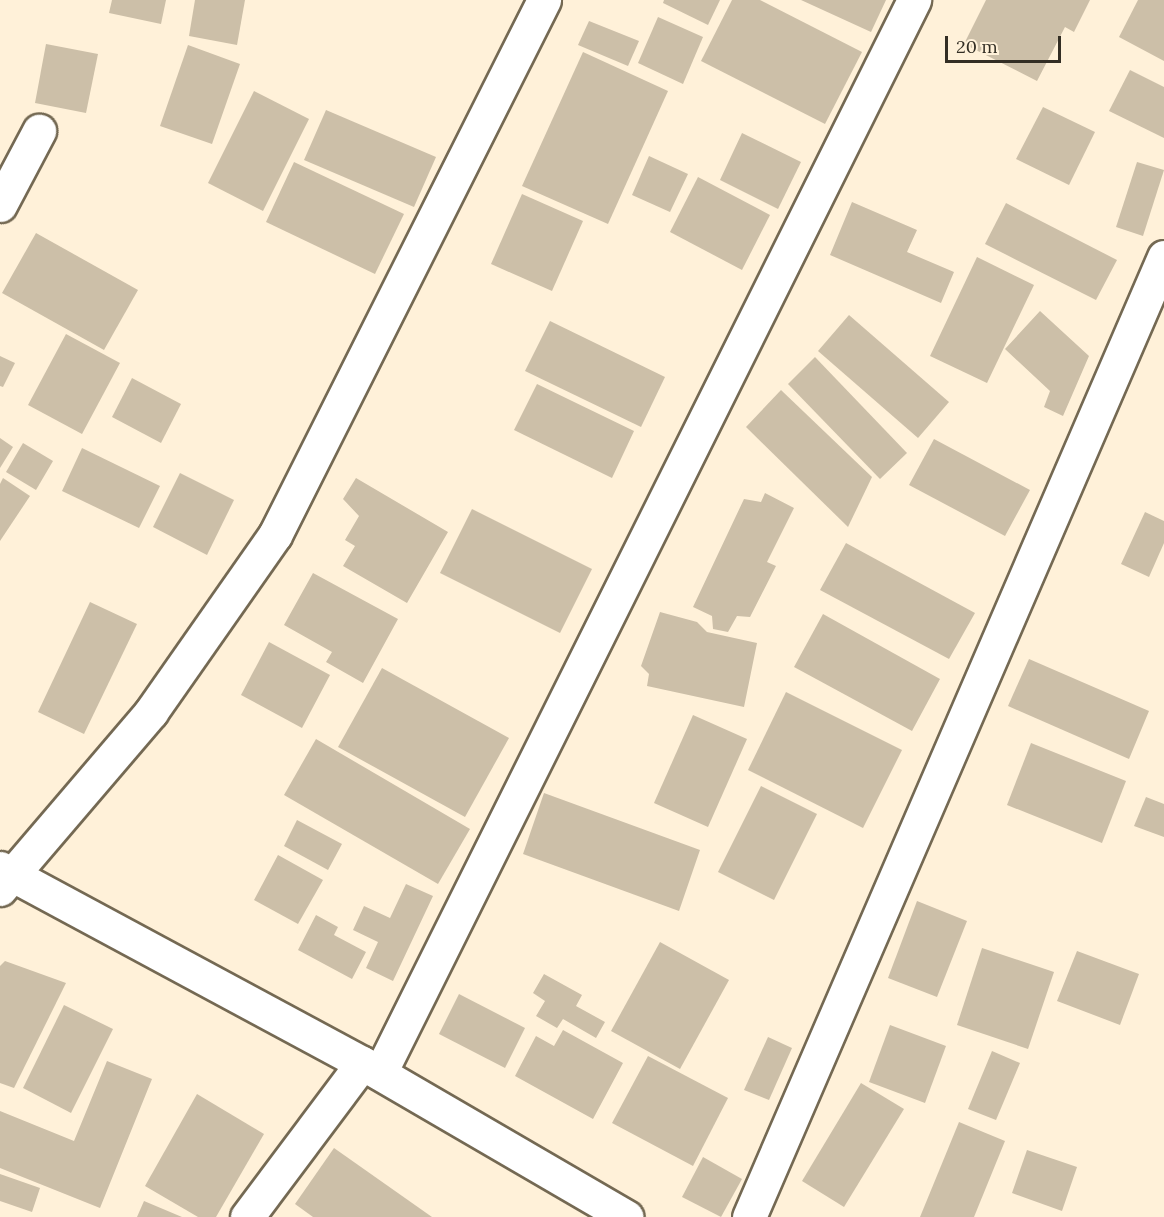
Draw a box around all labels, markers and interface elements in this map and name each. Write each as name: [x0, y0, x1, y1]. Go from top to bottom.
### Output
scale bar: [948, 24, 1064, 62]
text: 20 m: [956, 35, 998, 58]

